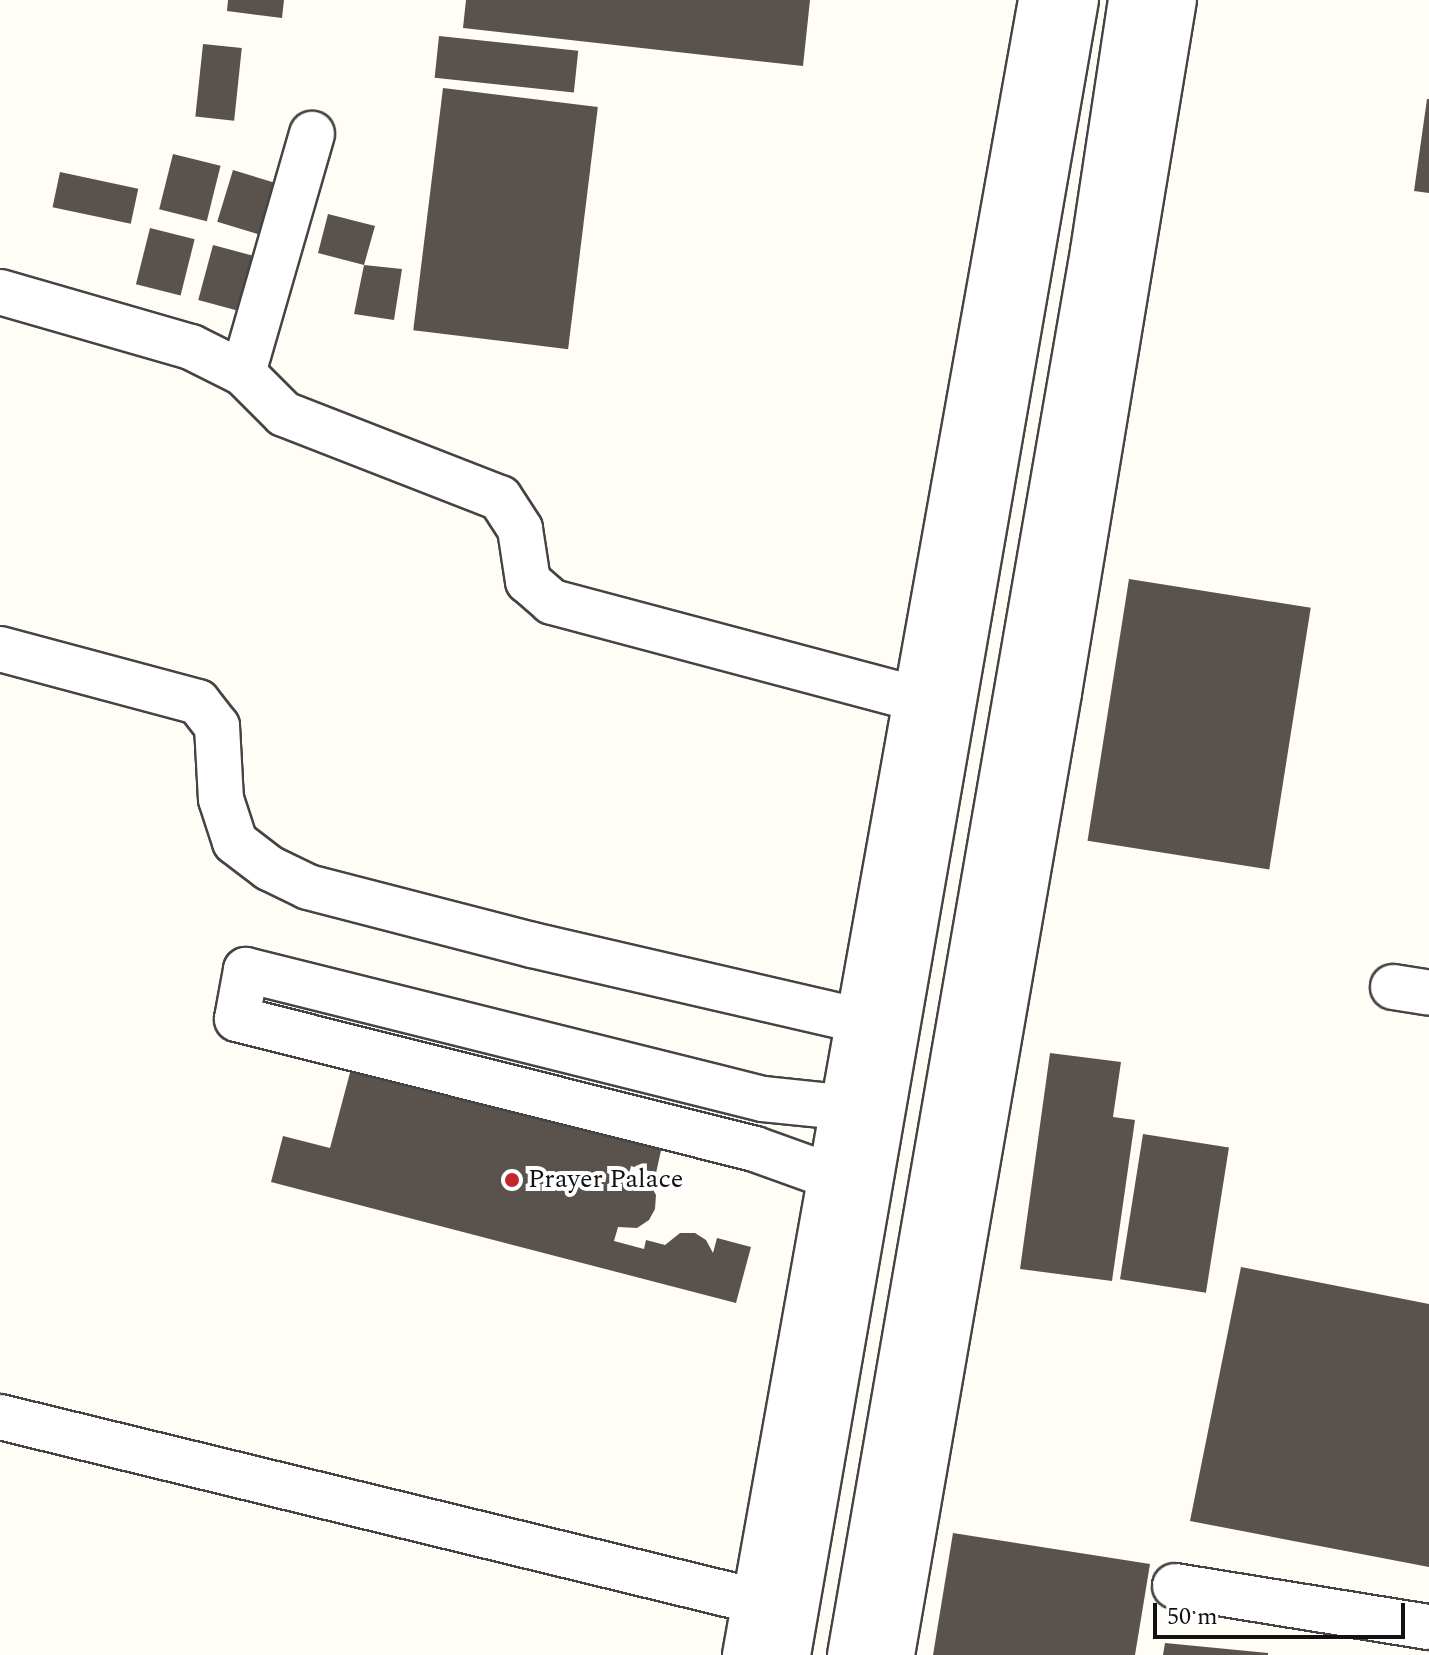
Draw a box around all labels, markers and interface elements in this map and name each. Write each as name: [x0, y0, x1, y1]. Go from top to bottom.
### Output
place label: Prayer Palace: [528, 1164, 683, 1196]
marker: Prayer Palace: [503, 1171, 521, 1189]
scale bar: [1157, 1587, 1409, 1637]
text: 50 m: [1167, 1599, 1218, 1635]

